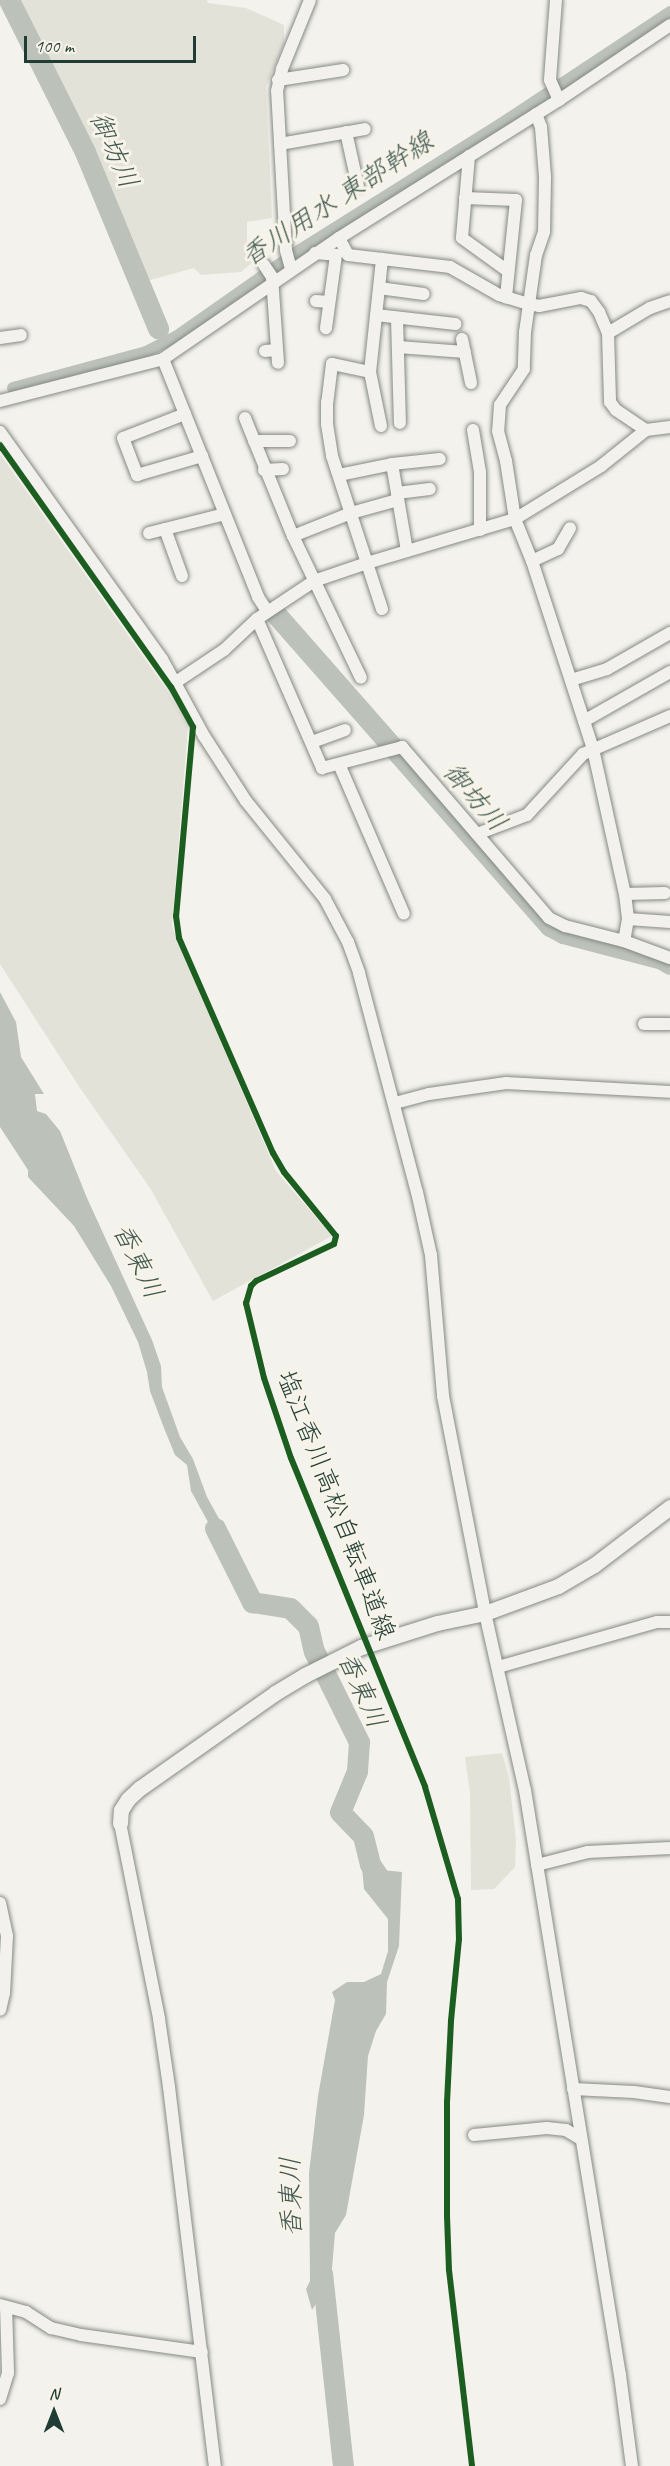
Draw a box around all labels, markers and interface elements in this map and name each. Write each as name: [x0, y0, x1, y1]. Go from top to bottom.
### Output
scale bar: [27, 24, 200, 62]
text: 100 m: [35, 35, 74, 57]
water label: 御坊川: [83, 106, 145, 194]
water label: 香川用水 東部幹線: [235, 125, 439, 273]
water label: 御坊川: [436, 756, 514, 838]
water label: 香東川: [106, 1217, 170, 1305]
street label: 塩江香川高松自転車道線: [270, 1366, 402, 1644]
water label: 香東川: [331, 1646, 393, 1734]
water label: 香東川: [274, 2156, 308, 2238]
north arrow: [24, 2382, 84, 2442]
text: N: [49, 2384, 59, 2404]

